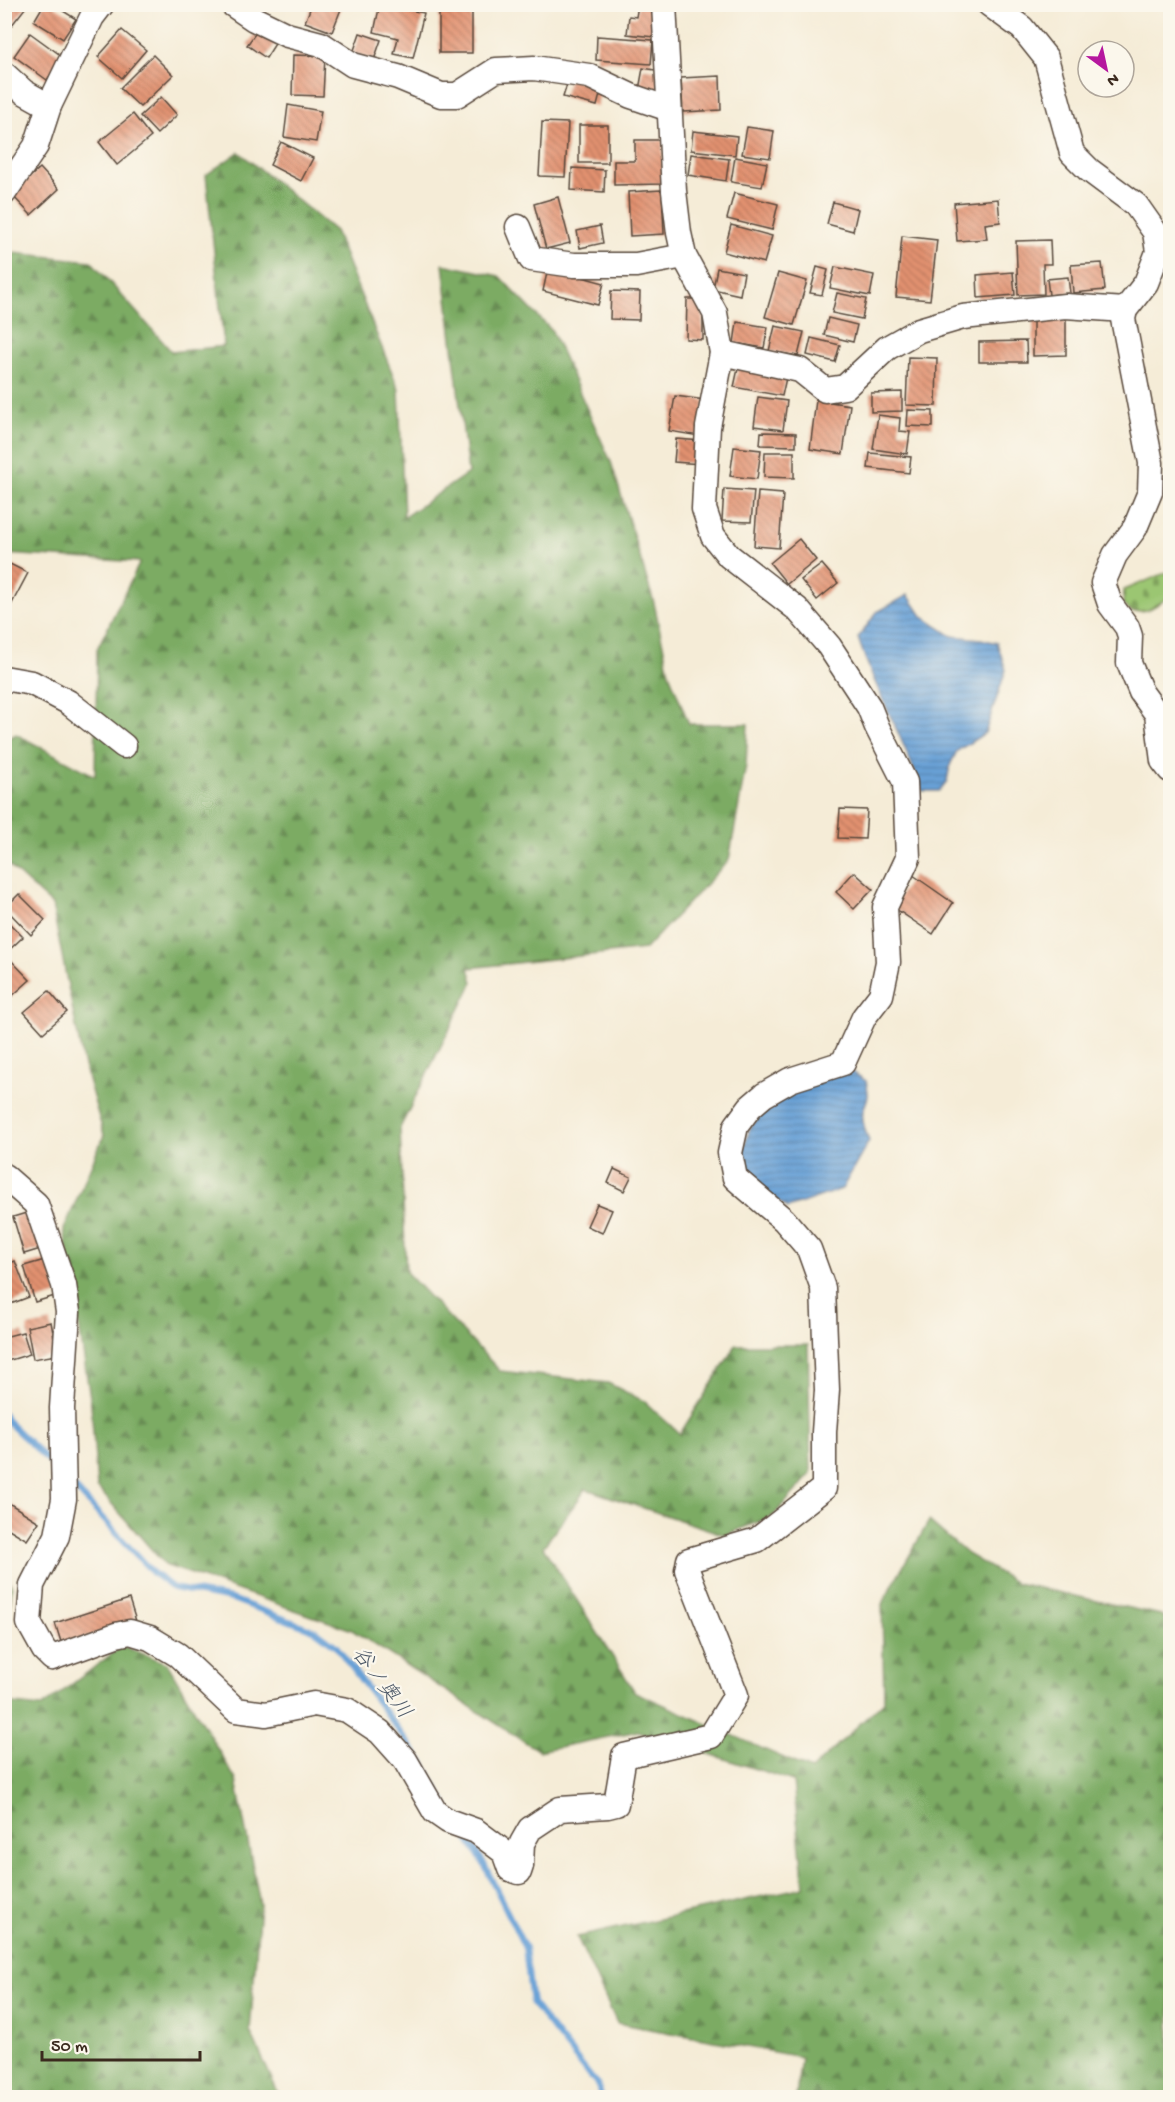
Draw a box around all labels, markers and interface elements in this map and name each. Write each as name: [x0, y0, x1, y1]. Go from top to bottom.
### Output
north arrow: [1076, 39, 1136, 99]
text: N: [1102, 68, 1122, 90]
water label: 谷ノ奥川: [345, 1642, 417, 1725]
scale bar: [42, 2024, 200, 2062]
text: 50 m: [51, 2037, 88, 2058]

